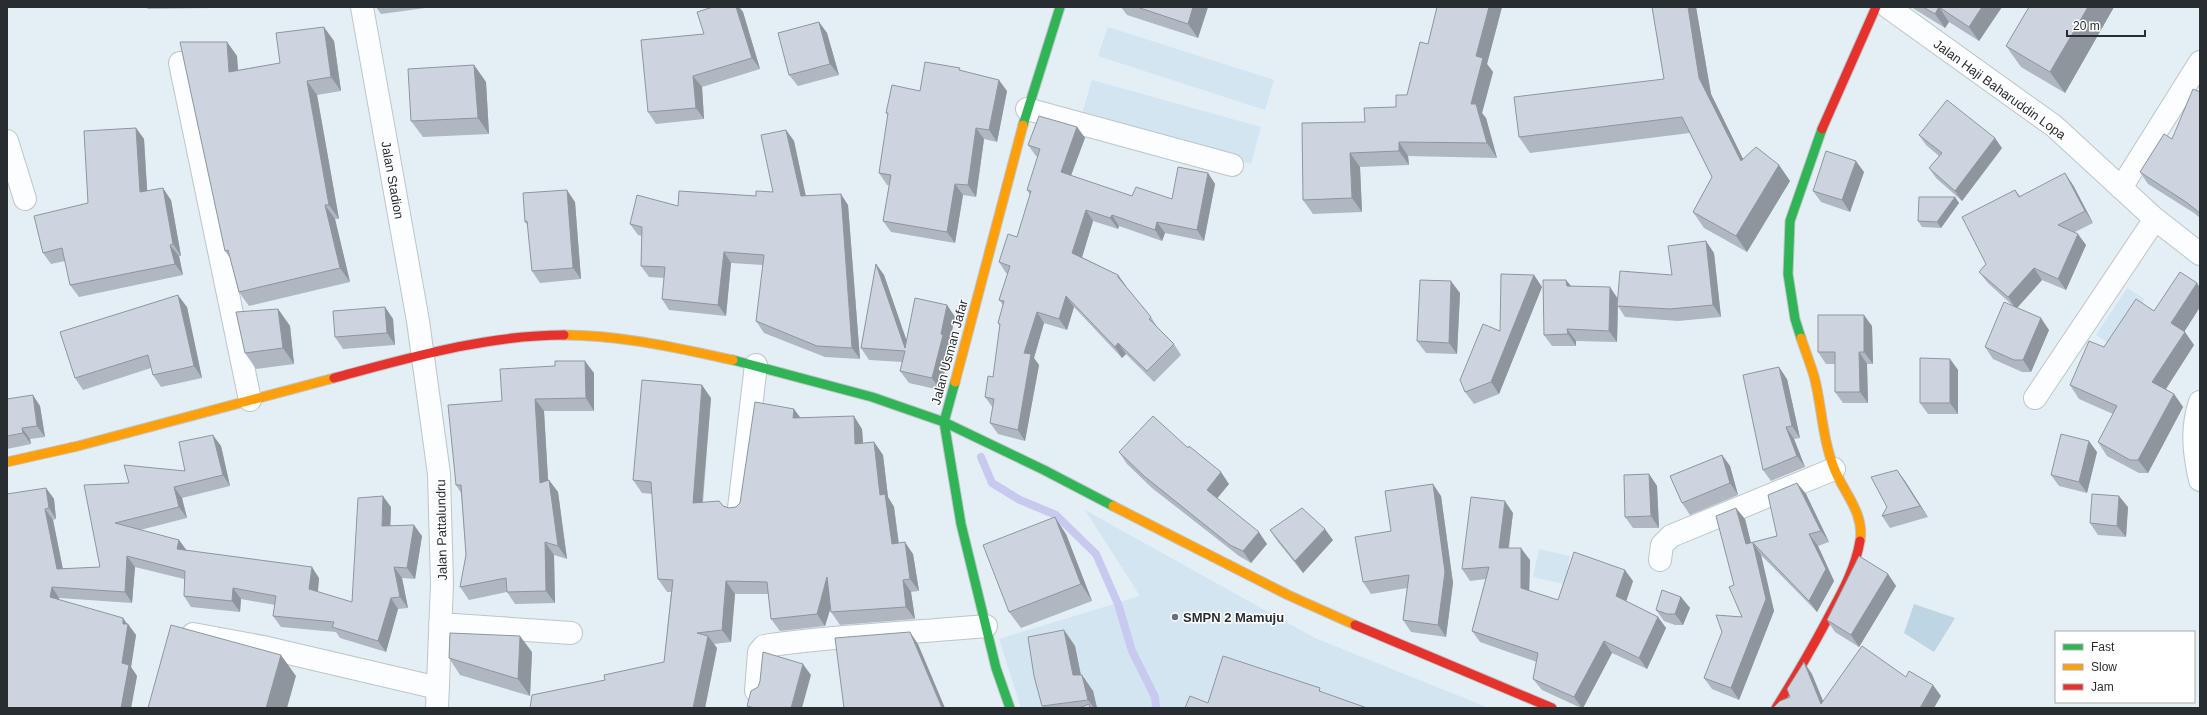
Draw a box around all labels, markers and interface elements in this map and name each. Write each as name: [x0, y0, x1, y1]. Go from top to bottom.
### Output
scale bar: [2067, 12, 2145, 38]
text: 20 m: [2073, 19, 2100, 33]
street label: Jalan Haji Baharuddin Lopa: [1931, 36, 2069, 143]
street label: Jalan Stadion: [378, 140, 407, 220]
street label: Jalan Usman Jafar: [928, 297, 971, 406]
street label: Jalan Pattalundru: [433, 479, 450, 581]
place label: SMPN 2 Mamuju: [1183, 610, 1284, 625]
marker: SMPN 2 Mamuju: [1170, 612, 1180, 622]
legend: [2055, 631, 2195, 703]
text: Fast: [2091, 640, 2115, 654]
text: Slow: [2091, 660, 2117, 674]
text: Jam: [2091, 680, 2114, 694]

